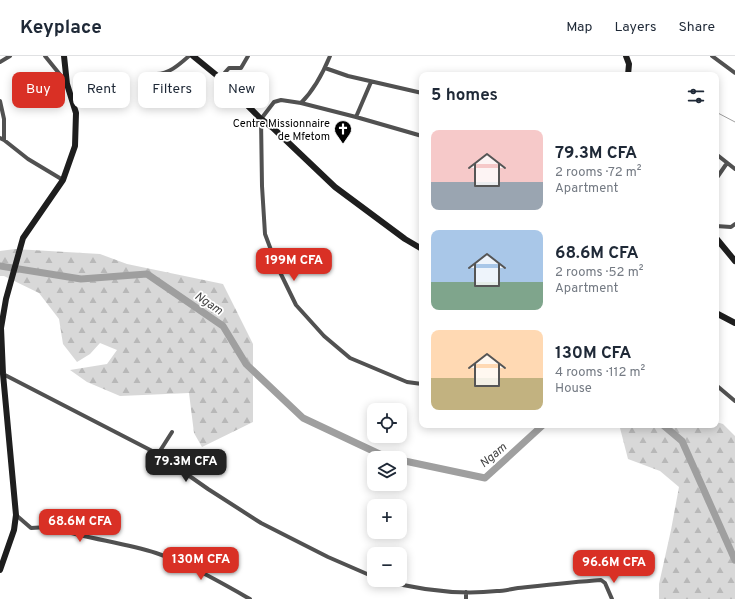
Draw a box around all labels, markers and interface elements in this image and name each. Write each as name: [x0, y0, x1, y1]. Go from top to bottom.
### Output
text: Keyplace: [20, 16, 102, 40]
text: Map: [566, 19, 592, 36]
text: Layers: [614, 19, 656, 36]
text: Share: [678, 19, 715, 36]
chip: Buy: [12, 72, 65, 108]
chip: Rent: [73, 72, 130, 108]
chip: Filters: [138, 72, 206, 108]
chip: New: [214, 72, 269, 108]
text: 5 homes: [431, 85, 498, 107]
icon: filters: [685, 85, 707, 107]
place label: Centre Missionnaire de Mfetom: [233, 117, 330, 144]
church icon: Centre Missionnaire de Mfetom: [333, 119, 353, 144]
text: 79.3M CFA: [555, 143, 637, 165]
icon: home: [463, 146, 511, 194]
text: 2 rooms · 72 m²: [555, 165, 641, 181]
text: Apartment: [555, 181, 618, 197]
text: 68.6M CFA: [555, 243, 639, 265]
icon: home: [463, 246, 511, 294]
pin: 199M CFA: [253, 248, 335, 282]
text: 199M CFA: [265, 253, 323, 269]
text: 2 rooms · 52 m²: [555, 265, 643, 281]
text: Apartment: [555, 281, 618, 297]
water label: Ngam: [191, 289, 226, 319]
text: 130M CFA: [555, 343, 631, 365]
icon: home: [463, 346, 511, 394]
text: 4 rooms · 112 m²: [555, 365, 645, 381]
text: House: [555, 381, 592, 397]
map controls: [367, 403, 407, 587]
button: locate: [367, 403, 407, 443]
water label: Ngam: [477, 440, 511, 472]
pin: 79.3M CFA: [140, 449, 232, 483]
button: layers: [367, 451, 407, 491]
text: 79.3M CFA: [155, 454, 217, 470]
button: +: [367, 499, 407, 539]
pin: 68.6M CFA: [34, 509, 126, 543]
text: 68.6M CFA: [48, 514, 112, 530]
pin: 130M CFA: [160, 547, 242, 581]
button: −: [367, 547, 407, 587]
pin: 96.6M CFA: [568, 550, 660, 584]
text: 130M CFA: [172, 552, 230, 568]
text: 96.6M CFA: [582, 555, 646, 571]

